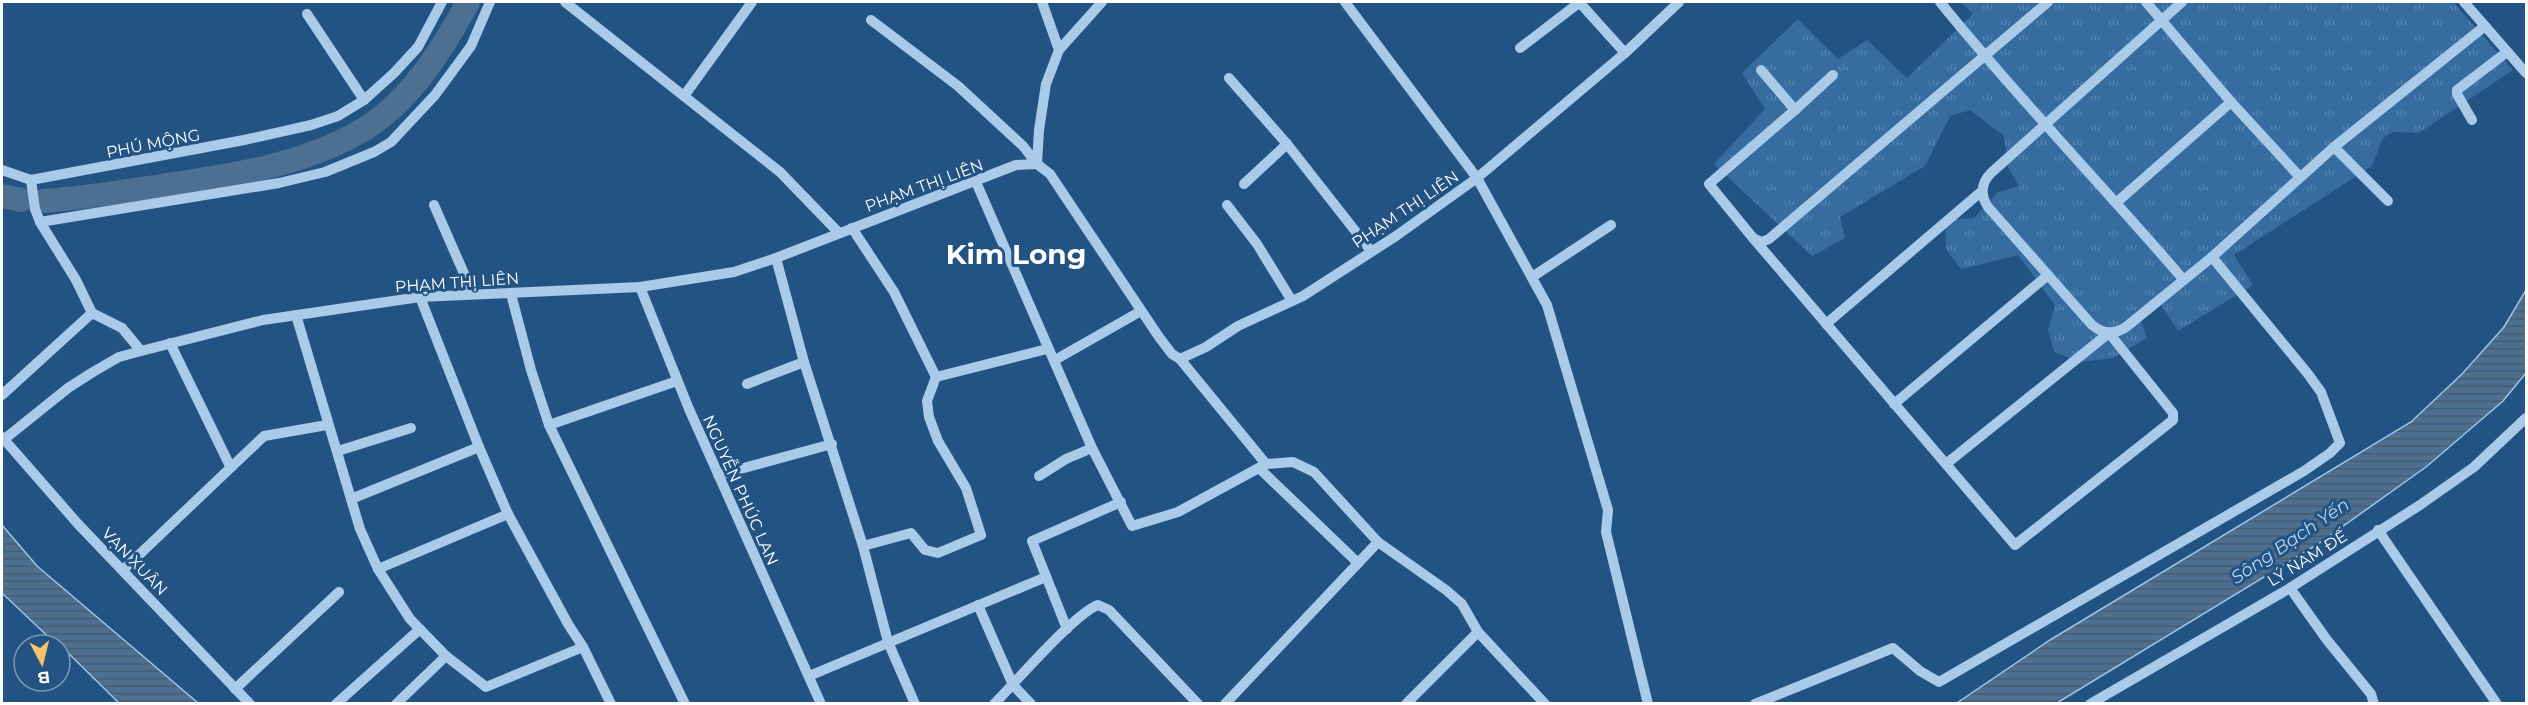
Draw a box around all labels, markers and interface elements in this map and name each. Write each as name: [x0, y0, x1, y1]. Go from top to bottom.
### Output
street label: PHÚ MỘNG: [105, 125, 202, 162]
street label: PHẠM THỊ LIÊN: [862, 155, 986, 216]
street label: PHẠM THỊ LIÊN: [1348, 167, 1462, 252]
district label: Kim Long: [946, 237, 1086, 271]
street label: PHẠM THỊ LIÊN: [394, 269, 520, 296]
street label: NGUYỄN PHÚC LAN: [699, 411, 784, 568]
water label: Sông Bạch Yến: [2227, 493, 2353, 589]
street label: VẠN XUÂN: [98, 524, 172, 599]
street label: LÝ NAM ĐẾ: [2263, 525, 2351, 590]
north arrow: [12, 633, 72, 693]
text: B: [37, 667, 51, 688]

